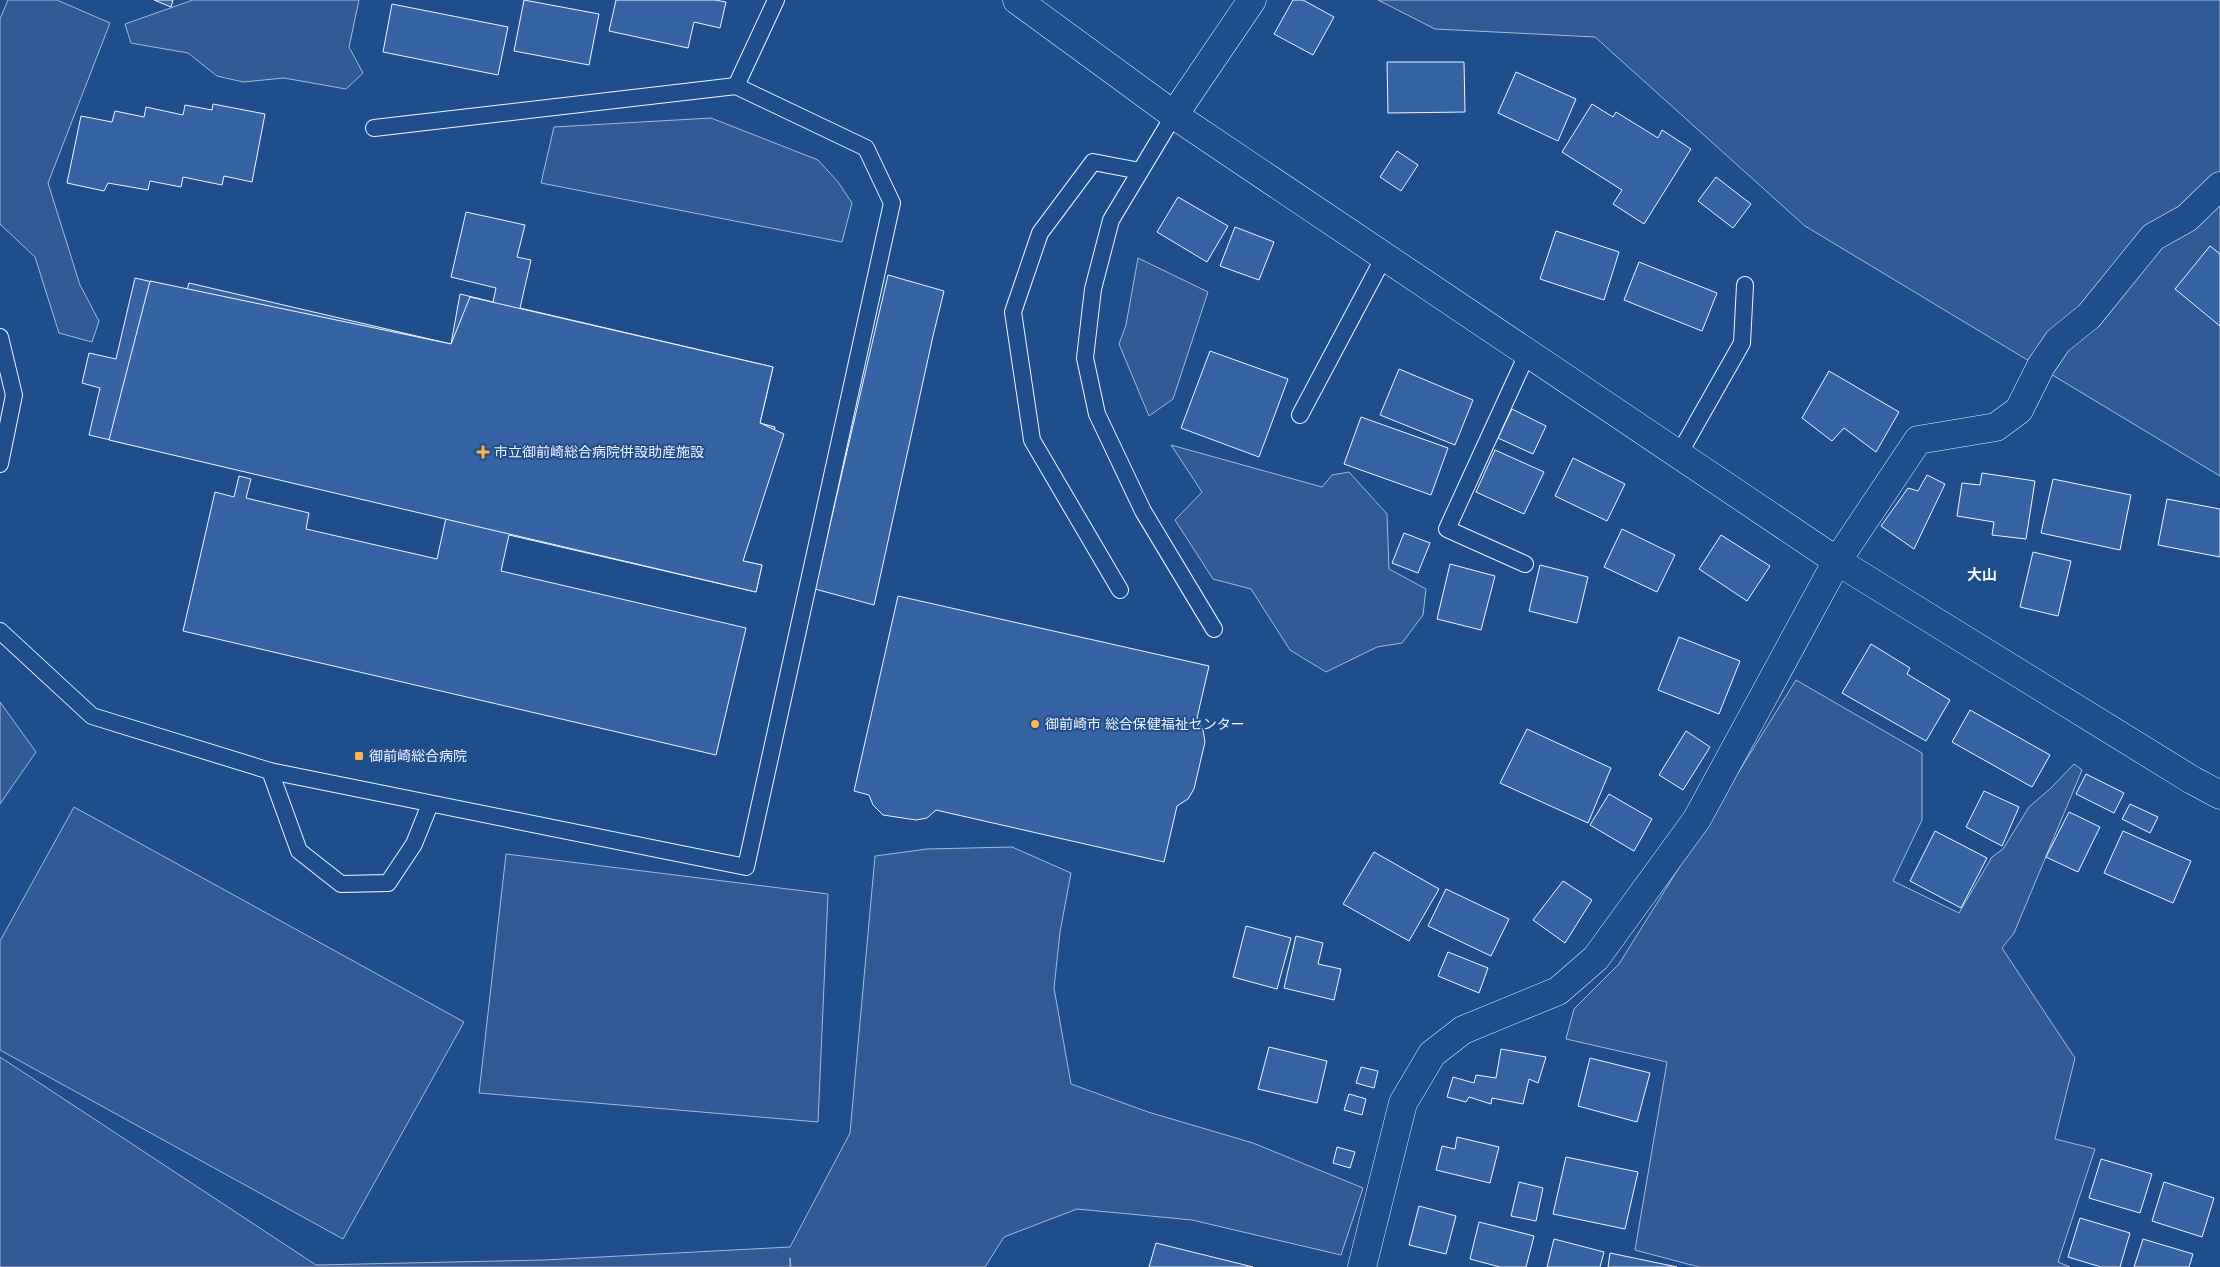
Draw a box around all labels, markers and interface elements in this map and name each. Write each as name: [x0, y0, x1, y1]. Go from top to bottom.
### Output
place label: 市立御前崎総合病院併設助産施設: [494, 442, 704, 461]
marker: 市立御前崎総合病院併設助産施設: [476, 445, 490, 459]
district label: 大山: [1967, 564, 1997, 584]
place label: 御前崎市 総合保健福祉センター: [1045, 714, 1245, 733]
marker: 御前崎市 総合保健福祉センター: [1029, 718, 1041, 730]
place label: 御前崎総合病院: [369, 746, 467, 765]
marker: 御前崎総合病院: [353, 750, 365, 762]

